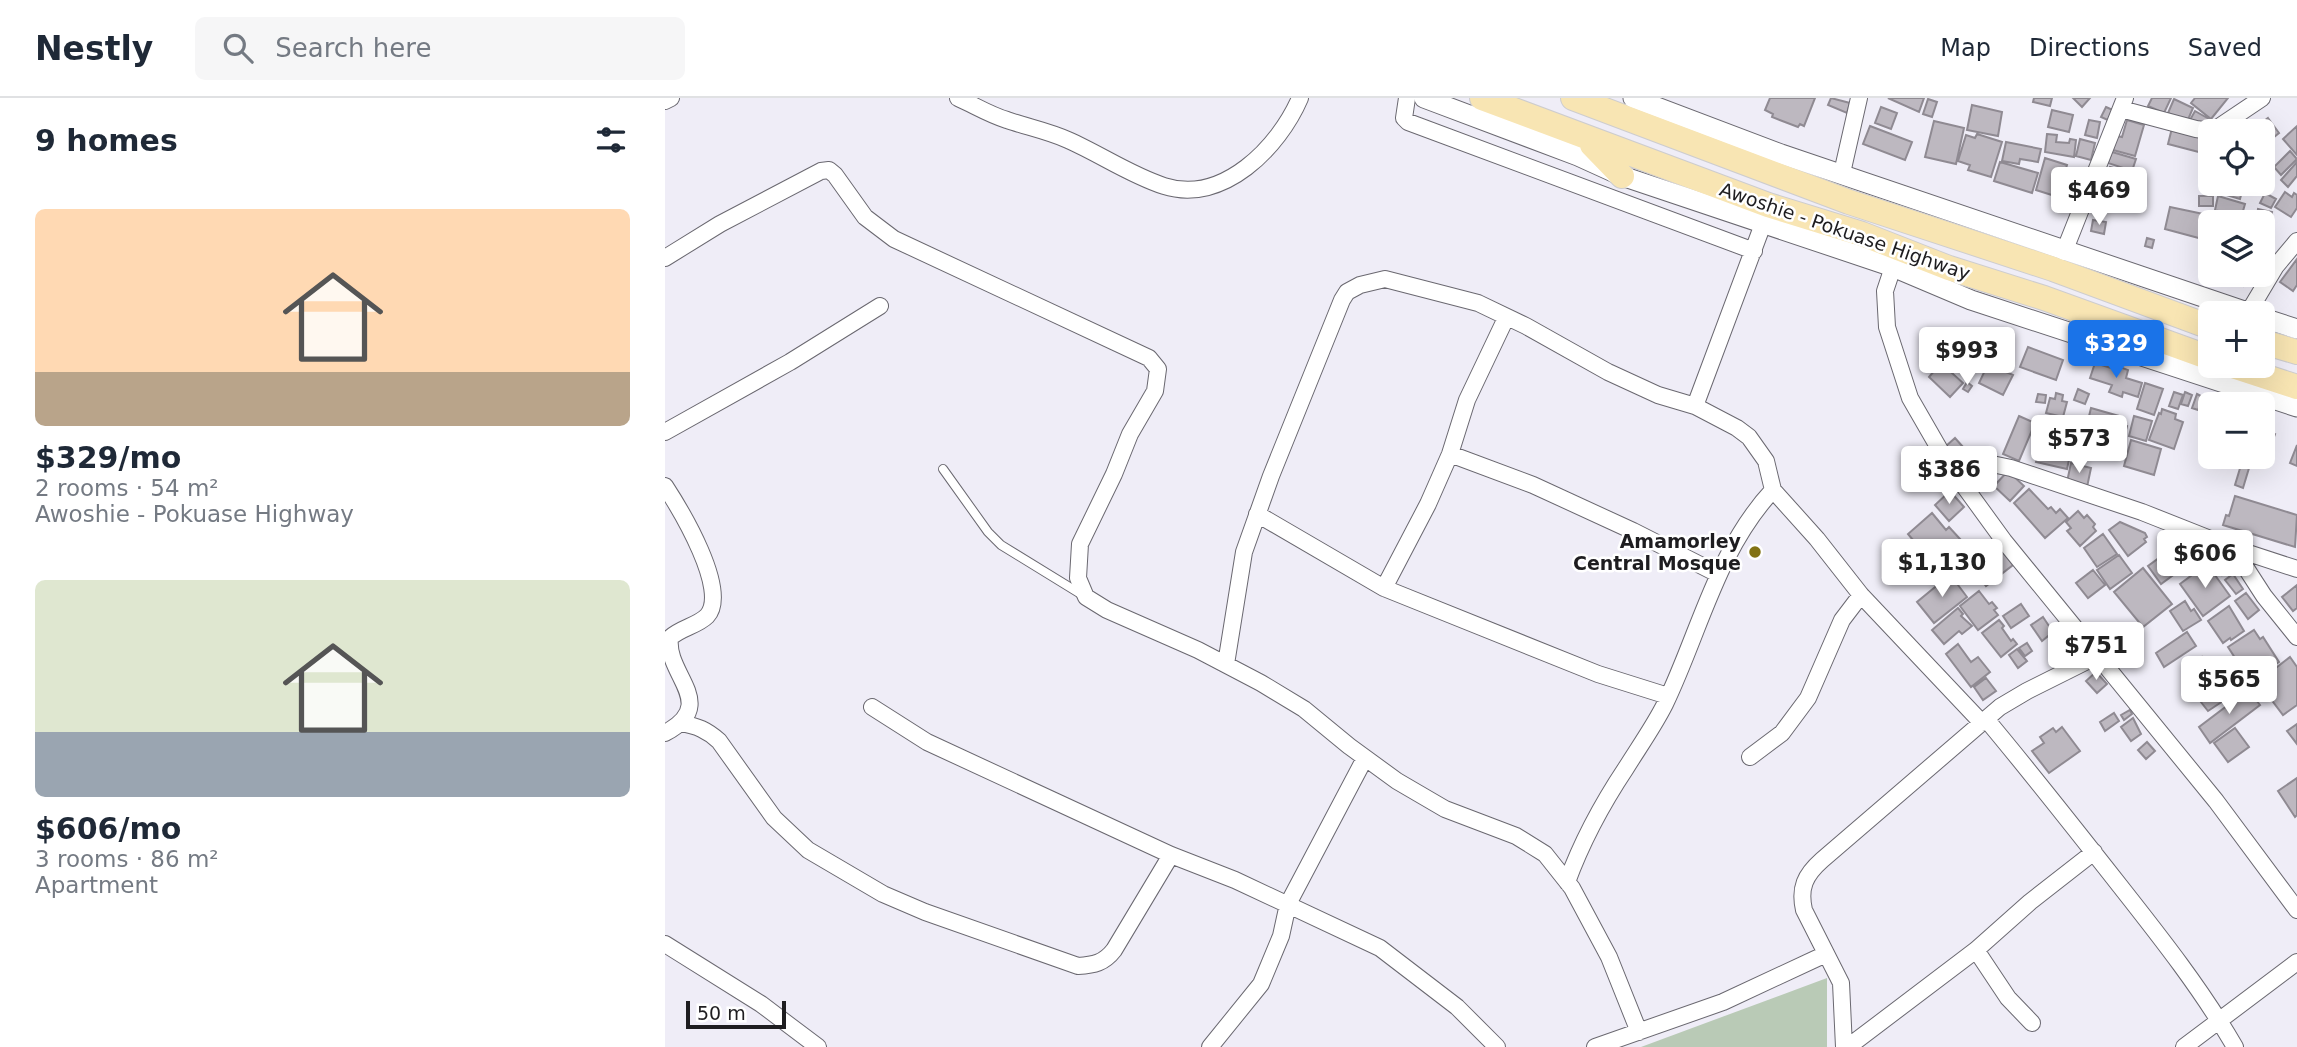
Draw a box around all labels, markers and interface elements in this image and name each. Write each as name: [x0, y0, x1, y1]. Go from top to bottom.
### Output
search box: [195, 17, 685, 80]
text: Nestly: [35, 29, 153, 68]
icon: search: [219, 29, 257, 67]
text: Search here: [275, 33, 431, 63]
text: Map: [1940, 34, 1991, 62]
text: Directions: [2029, 34, 2150, 62]
text: Saved: [2188, 34, 2262, 62]
map controls: [2198, 119, 2275, 469]
button: locate: [2198, 119, 2275, 196]
icon: filters: [592, 121, 630, 159]
text: 9 homes: [35, 123, 178, 158]
pin: $469: [2058, 167, 2140, 227]
text: $469: [2067, 177, 2131, 203]
street label: Awoshie - Pokuase Highway: [1717, 178, 1973, 284]
button: layers: [2198, 210, 2275, 287]
icon: home: [270, 254, 396, 380]
button: +: [2198, 301, 2275, 378]
pin: $329: [2075, 320, 2157, 380]
pin: $993: [1926, 328, 2008, 387]
text: $329: [2084, 330, 2148, 356]
text: $993: [1935, 337, 1999, 363]
button: −: [2198, 392, 2275, 469]
pin: $573: [2038, 416, 2120, 475]
text: $573: [2047, 425, 2111, 451]
text: $329/mo: [35, 440, 181, 475]
pin: $386: [1908, 446, 1990, 506]
text: $386: [1917, 456, 1981, 482]
text: 2 rooms · 54 m²: [35, 475, 219, 501]
text: Awoshie - Pokuase Highway: [35, 501, 354, 527]
place label: Amamorley Central Mosque: [1573, 530, 1742, 574]
pin: $606: [2164, 531, 2246, 590]
pin: $1,130: [1885, 540, 1999, 599]
text: $606: [2173, 540, 2237, 566]
marker: Amamorley Central Mosque: [1747, 544, 1763, 560]
text: $1,130: [1898, 549, 1986, 575]
pin: $751: [2055, 622, 2137, 682]
icon: home: [270, 625, 396, 751]
text: $751: [2064, 632, 2128, 658]
pin: $565: [2188, 656, 2270, 716]
text: $565: [2197, 666, 2261, 692]
text: $606/mo: [35, 811, 181, 846]
text: 3 rooms · 86 m²: [35, 846, 219, 872]
text: Apartment: [35, 872, 158, 898]
scale bar: [686, 998, 786, 1030]
text: 50 m: [697, 1002, 746, 1024]

